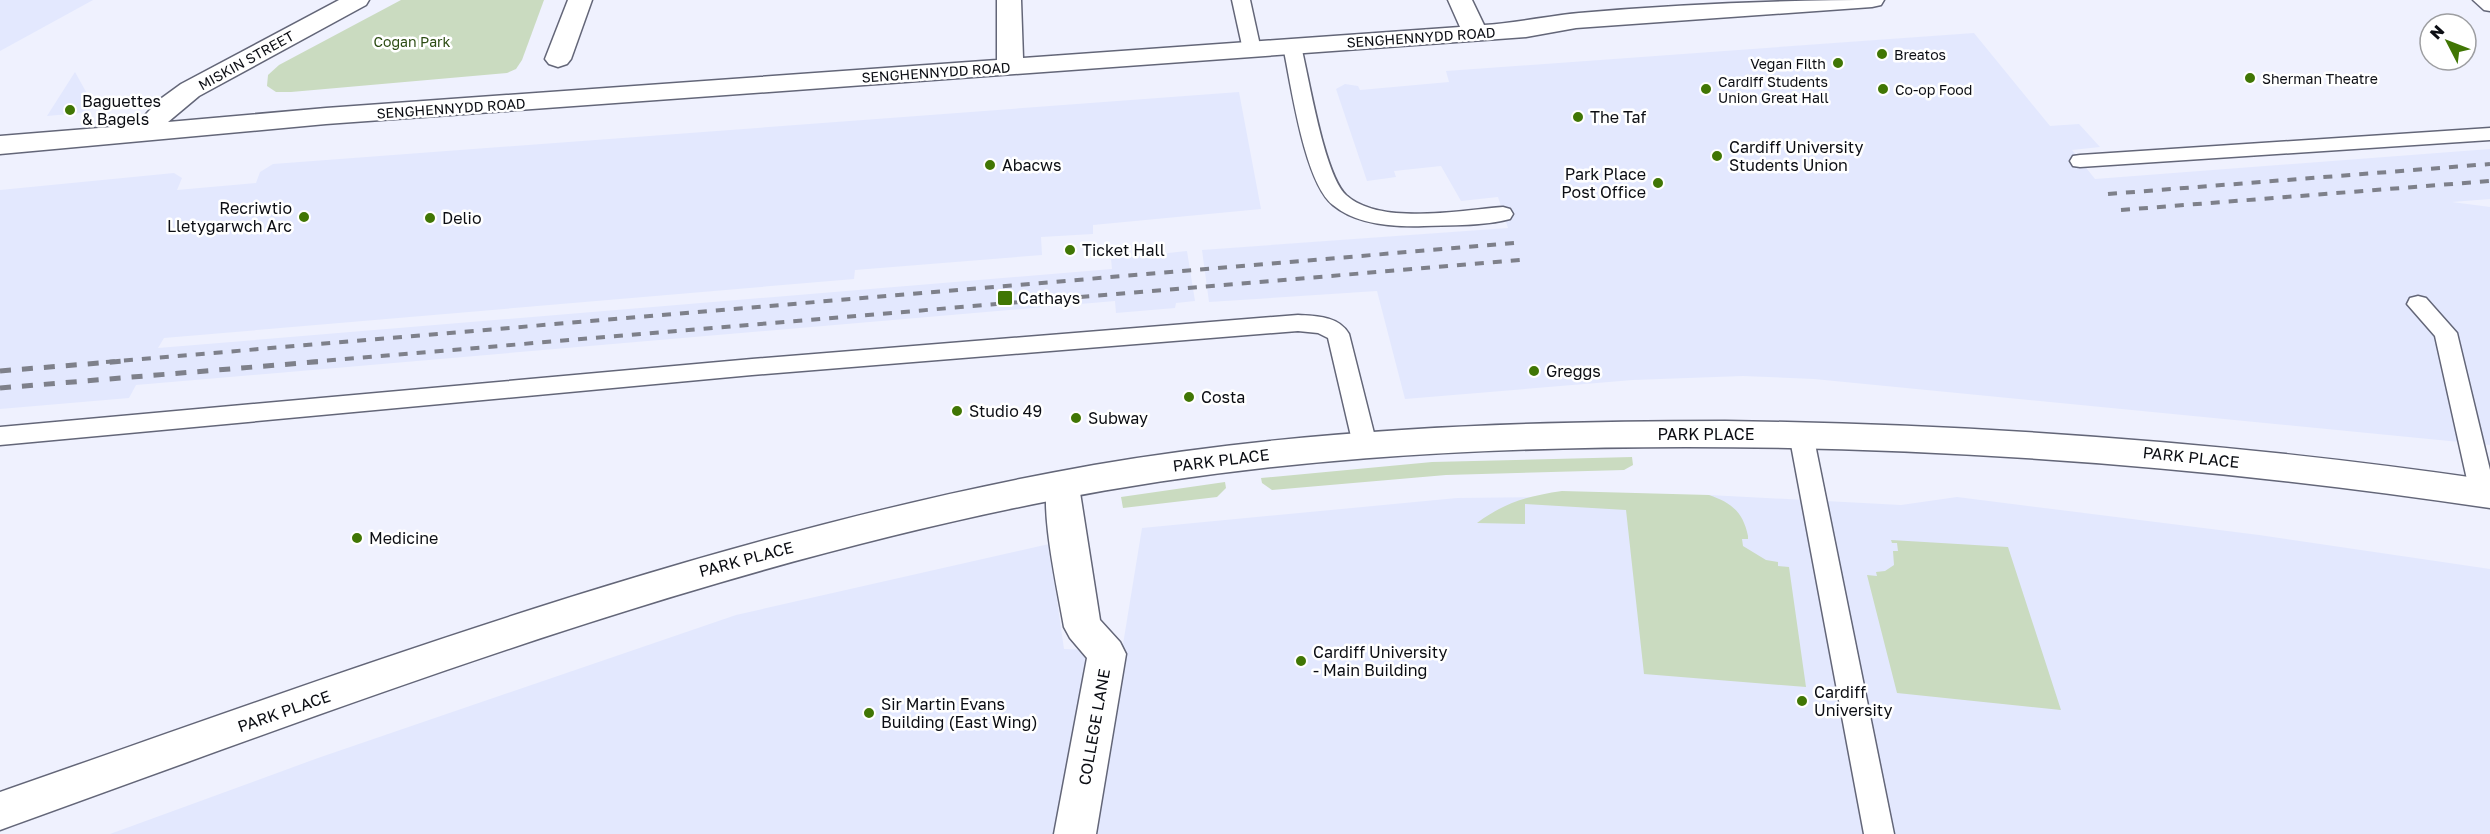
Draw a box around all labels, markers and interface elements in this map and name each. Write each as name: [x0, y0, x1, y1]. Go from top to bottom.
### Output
north arrow: [2418, 12, 2478, 72]
text: N: [2425, 21, 2448, 43]
street label: SENGHENNYDD ROAD: [1346, 23, 1496, 51]
street label: MISKIN STREET: [195, 27, 297, 93]
park label: Cogan Park: [374, 33, 451, 50]
place label: Breatos: [1894, 46, 1946, 63]
marker: Breatos: [1875, 47, 1889, 61]
place label: Vegan Filth: [1750, 55, 1826, 72]
marker: Vegan Filth: [1831, 56, 1845, 70]
street label: SENGHENNYDD ROAD: [861, 58, 1011, 86]
place label: Sherman Theatre: [2262, 70, 2378, 87]
marker: Sherman Theatre: [2243, 71, 2257, 85]
place label: Cardiff Students Union Great Hall: [1718, 73, 1829, 106]
place label: Co-op Food: [1895, 81, 1972, 98]
marker: Cardiff Students Union Great Hall: [1699, 82, 1713, 96]
marker: Co-op Food: [1876, 82, 1890, 96]
place label: Baguettes & Bagels: [82, 91, 161, 129]
street label: SENGHENNYDD ROAD: [376, 94, 526, 122]
marker: Baguettes & Bagels: [63, 103, 77, 117]
place label: The Taf: [1590, 107, 1647, 127]
marker: The Taf: [1571, 110, 1585, 124]
place label: Cardiff University Students Union: [1729, 137, 1863, 175]
marker: Cardiff University Students Union: [1710, 149, 1724, 163]
place label: Abacws: [1002, 155, 1061, 175]
marker: Abacws: [983, 158, 997, 172]
place label: Park Place Post Office: [1561, 164, 1646, 202]
marker: Park Place Post Office: [1651, 176, 1665, 190]
place label: Recriwtio Lletygarwch Arc: [167, 198, 292, 236]
place label: Delio: [442, 208, 482, 228]
marker: Recriwtio Lletygarwch Arc: [297, 210, 311, 224]
marker: Delio: [423, 211, 437, 225]
place label: Ticket Hall: [1082, 240, 1165, 260]
marker: Ticket Hall: [1063, 243, 1077, 257]
place label: Cathays: [1018, 288, 1080, 308]
marker: Cathays: [996, 289, 1014, 307]
place label: Greggs: [1546, 361, 1601, 381]
marker: Greggs: [1527, 364, 1541, 378]
place label: Costa: [1201, 387, 1245, 407]
marker: Costa: [1182, 390, 1196, 404]
place label: Studio 49: [969, 401, 1042, 421]
marker: Studio 49: [950, 404, 964, 418]
place label: Subway: [1088, 408, 1148, 428]
marker: Subway: [1069, 411, 1083, 425]
street label: PARK PLACE: [1658, 424, 1754, 444]
street label: PARK PLACE: [2142, 442, 2240, 472]
street label: PARK PLACE: [1172, 444, 1270, 476]
place label: Medicine: [369, 528, 438, 548]
marker: Medicine: [350, 531, 364, 545]
street label: PARK PLACE: [697, 537, 795, 581]
place label: Cardiff University - Main Building: [1313, 642, 1447, 680]
marker: Cardiff University - Main Building: [1294, 654, 1308, 668]
street label: COLLEGE LANE: [1074, 667, 1114, 787]
place label: Cardiff University: [1814, 682, 1892, 720]
street label: PARK PLACE: [235, 686, 333, 736]
place label: Sir Martin Evans Building (East Wing): [881, 694, 1037, 732]
marker: Cardiff University: [1795, 694, 1809, 708]
marker: Sir Martin Evans Building (East Wing): [862, 706, 876, 720]

